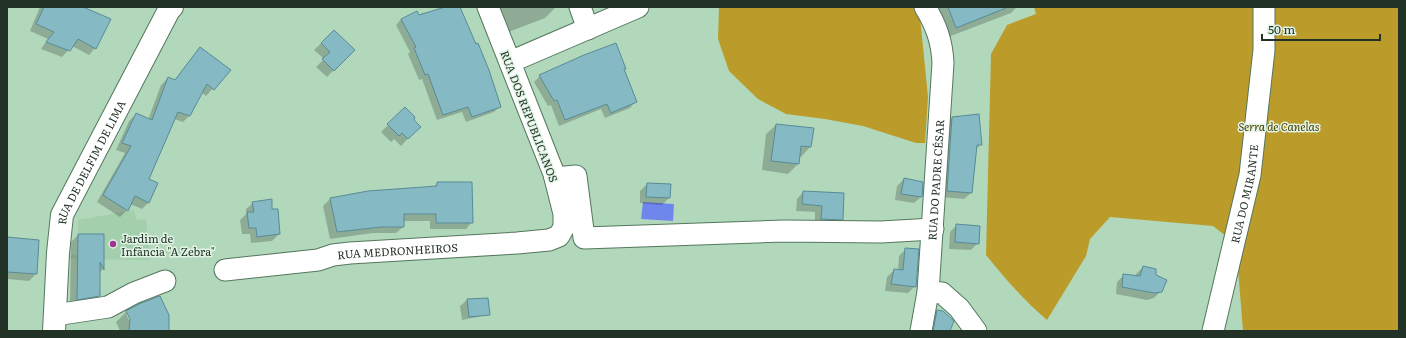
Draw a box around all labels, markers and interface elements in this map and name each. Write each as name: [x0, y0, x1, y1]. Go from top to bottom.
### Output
scale bar: [1262, 16, 1380, 42]
text: 50 m: [1268, 20, 1295, 38]
street label: RUA DOS REPUBLICANOS: [497, 48, 563, 184]
street label: RUA DE DELFIM DE LIMA: [53, 97, 129, 225]
park label: Serra de Canelas: [1238, 118, 1320, 134]
street label: RUA DO PADRE CÉSAR: [923, 119, 947, 241]
street label: RUA DO MIRANTE: [1226, 143, 1261, 245]
place label: Jardim de Infãncia "A Zebra": [121, 230, 215, 259]
marker: Jardim de Infãncia "A Zebra": [108, 239, 118, 249]
street label: RUA MEDRONHEIROS: [336, 239, 458, 262]

